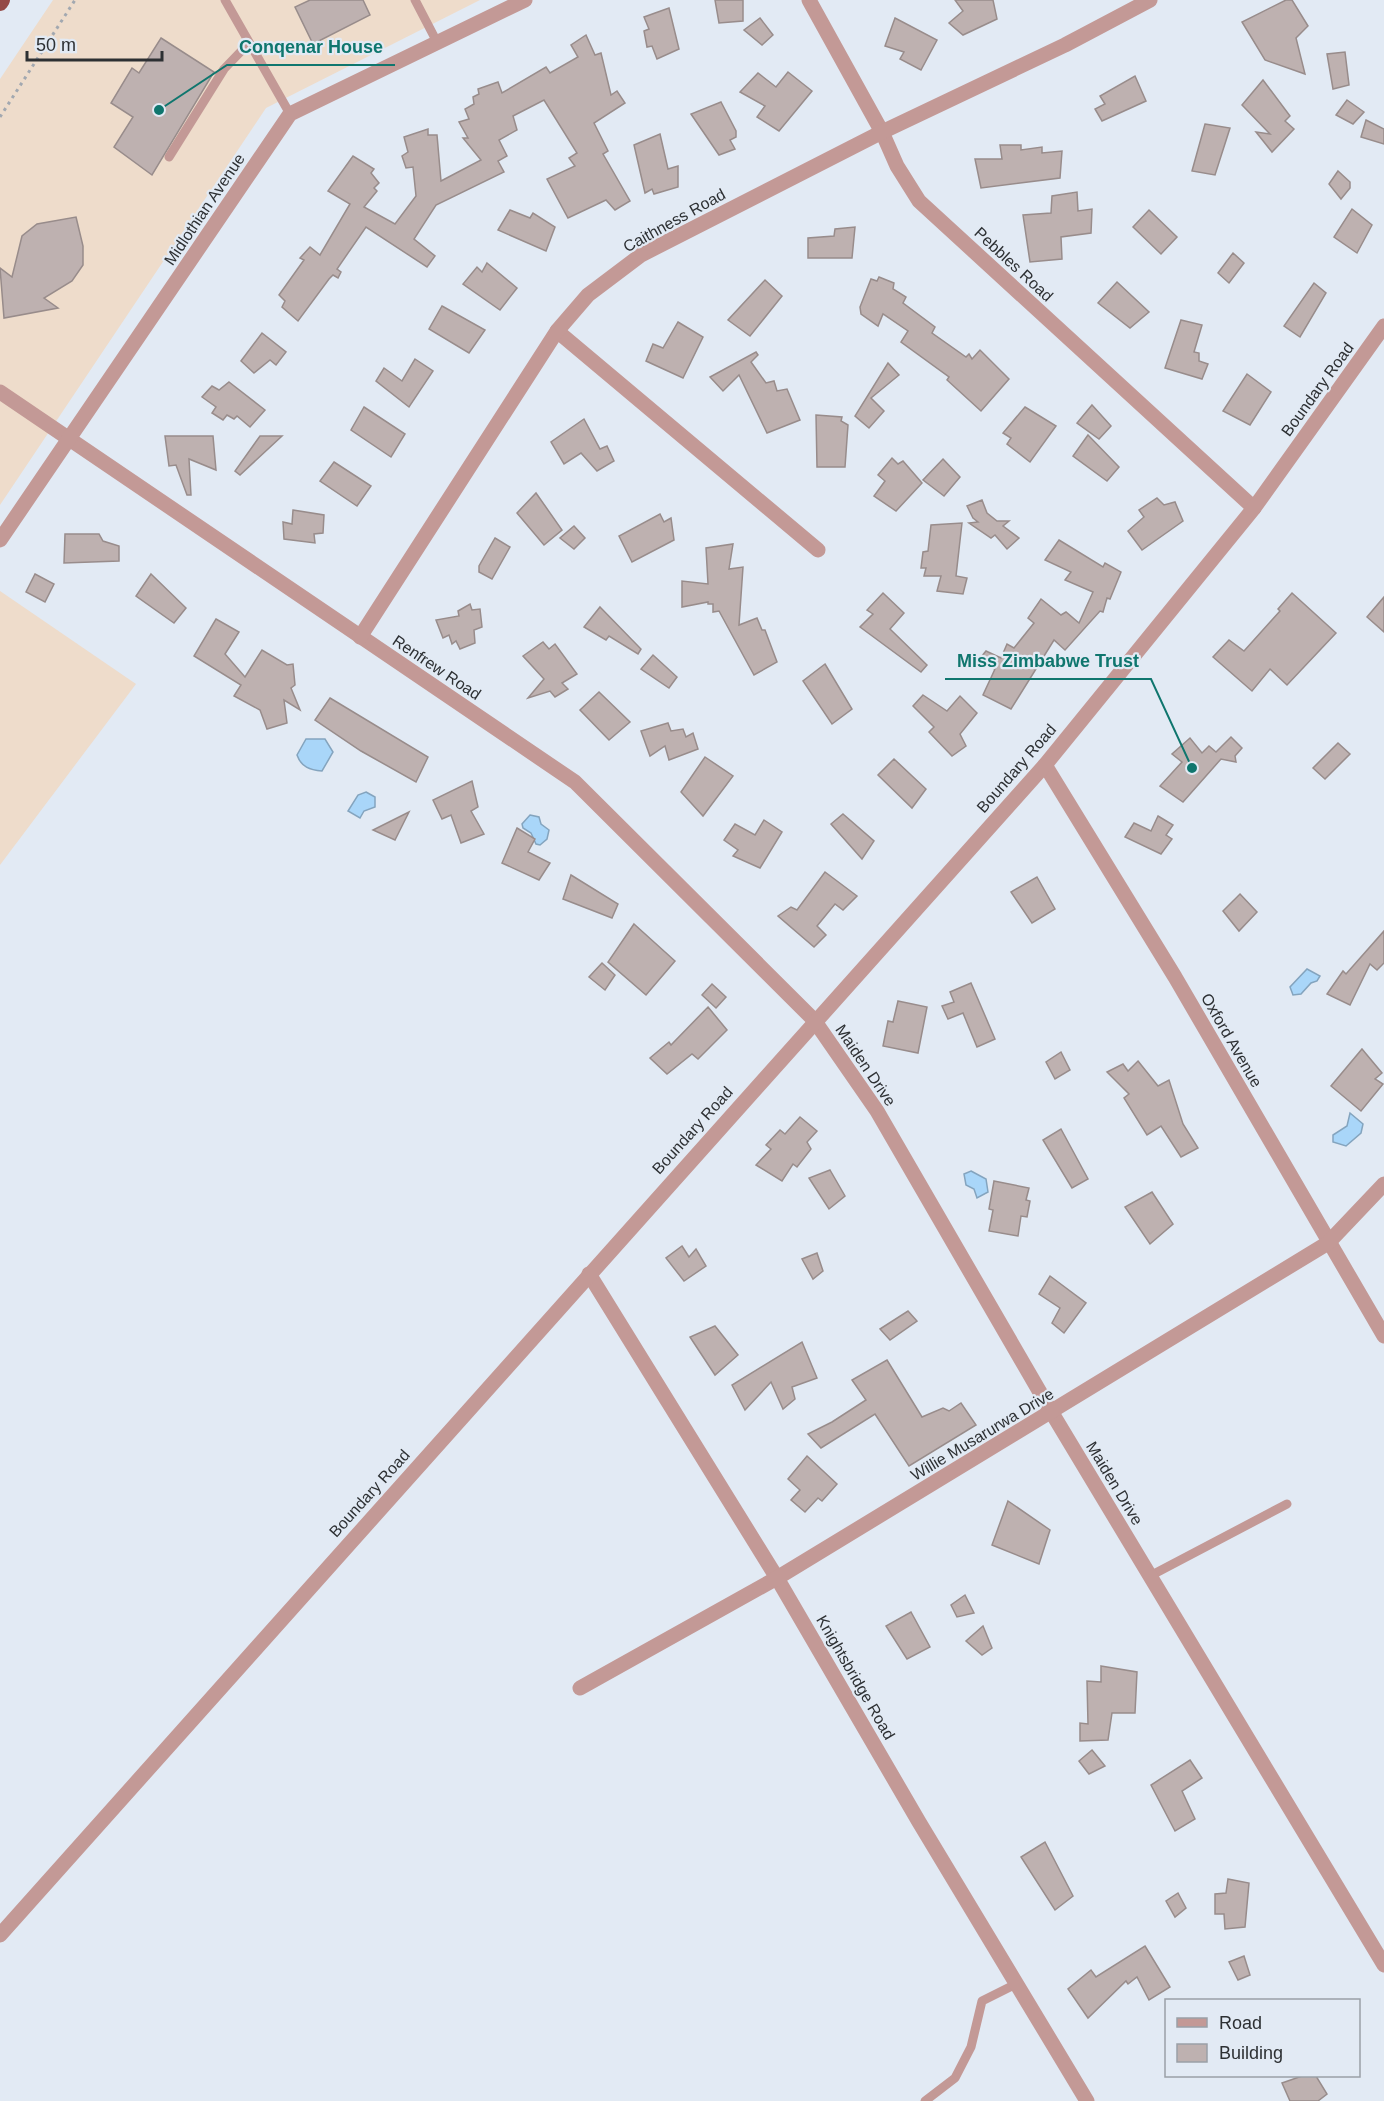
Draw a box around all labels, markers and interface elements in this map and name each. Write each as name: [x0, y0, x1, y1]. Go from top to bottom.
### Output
scale bar: [27, 24, 162, 62]
callout: Conqenar House: [227, 29, 395, 65]
text: 50 m: [36, 35, 76, 55]
text: Conqenar House: [239, 37, 383, 57]
street label: Midlothian Avenue: [161, 150, 248, 268]
street label: Caithness Road: [620, 185, 728, 255]
street label: Pebbles Road: [971, 224, 1056, 305]
street label: Boundary Road: [1278, 339, 1357, 439]
street label: Renfrew Road: [390, 632, 484, 703]
callout: Miss Zimbabwe Trust: [945, 643, 1151, 679]
text: Miss Zimbabwe Trust: [957, 651, 1139, 671]
street label: Boundary Road: [973, 721, 1059, 816]
street label: Oxford Avenue: [1198, 990, 1265, 1090]
street label: Maiden Drive: [832, 1021, 899, 1109]
street label: Boundary Road: [649, 1083, 736, 1177]
street label: Willie Musarurwa Drive: [908, 1385, 1057, 1484]
street label: Maiden Drive: [1083, 1438, 1146, 1528]
street label: Boundary Road: [326, 1446, 413, 1540]
street label: Knightsbridge Road: [813, 1612, 898, 1742]
legend: [1165, 1999, 1360, 2077]
text: Road: [1219, 2013, 1262, 2033]
text: Building: [1219, 2043, 1283, 2063]

